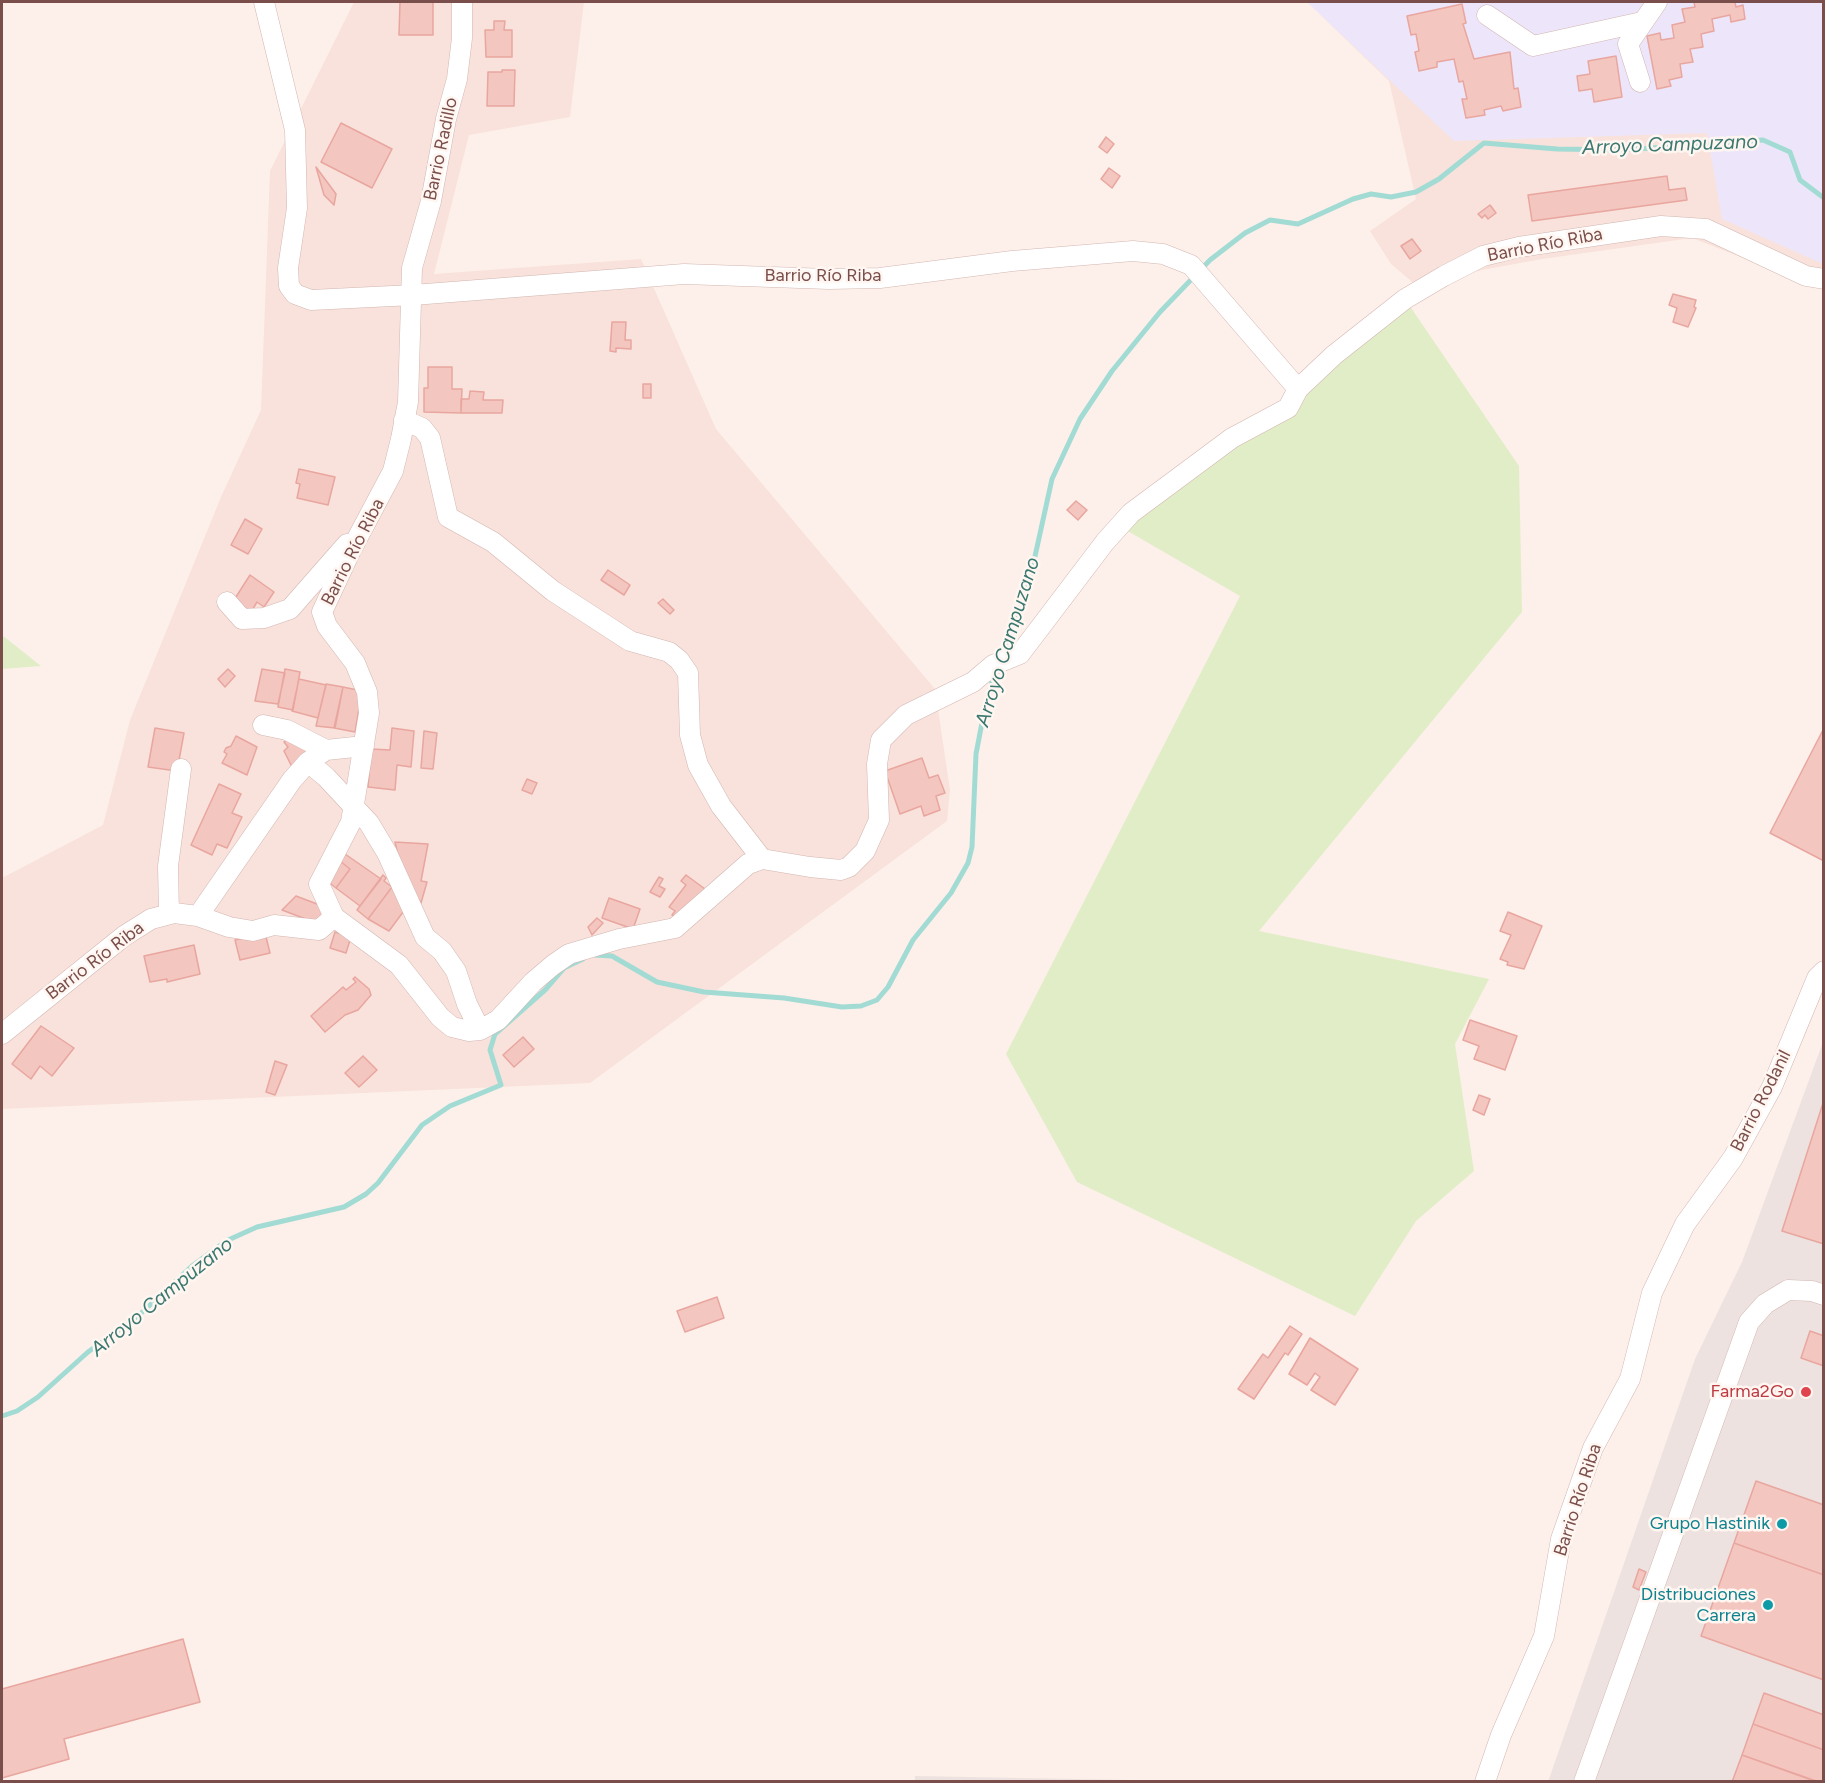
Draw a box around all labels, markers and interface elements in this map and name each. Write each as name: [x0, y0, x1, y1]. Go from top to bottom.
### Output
street label: Barrio Radillo: [420, 95, 462, 203]
water label: Arroyo Campuzano: [1582, 130, 1758, 160]
street label: Barrio Río Riba: [1486, 223, 1604, 267]
street label: Barrio Río Riba: [765, 265, 881, 287]
street label: Barrio Río Riba: [317, 495, 389, 609]
water label: Arroyo Campuzano: [971, 554, 1045, 730]
street label: Barrio Río Riba: [42, 917, 148, 1005]
street label: Barrio Rodanil: [1726, 1047, 1796, 1155]
water label: Arroyo Campuzano: [86, 1232, 238, 1362]
place label: Farma2Go: [1710, 1381, 1794, 1403]
marker: Farma2Go: [1799, 1385, 1813, 1399]
street label: Barrio Río Riba: [1550, 1441, 1606, 1559]
place label: Grupo Hastinik: [1650, 1513, 1770, 1535]
marker: Grupo Hastinik: [1775, 1517, 1789, 1531]
place label: Distribuciones Carrera: [1641, 1584, 1756, 1626]
marker: Distribuciones Carrera: [1761, 1598, 1775, 1612]

